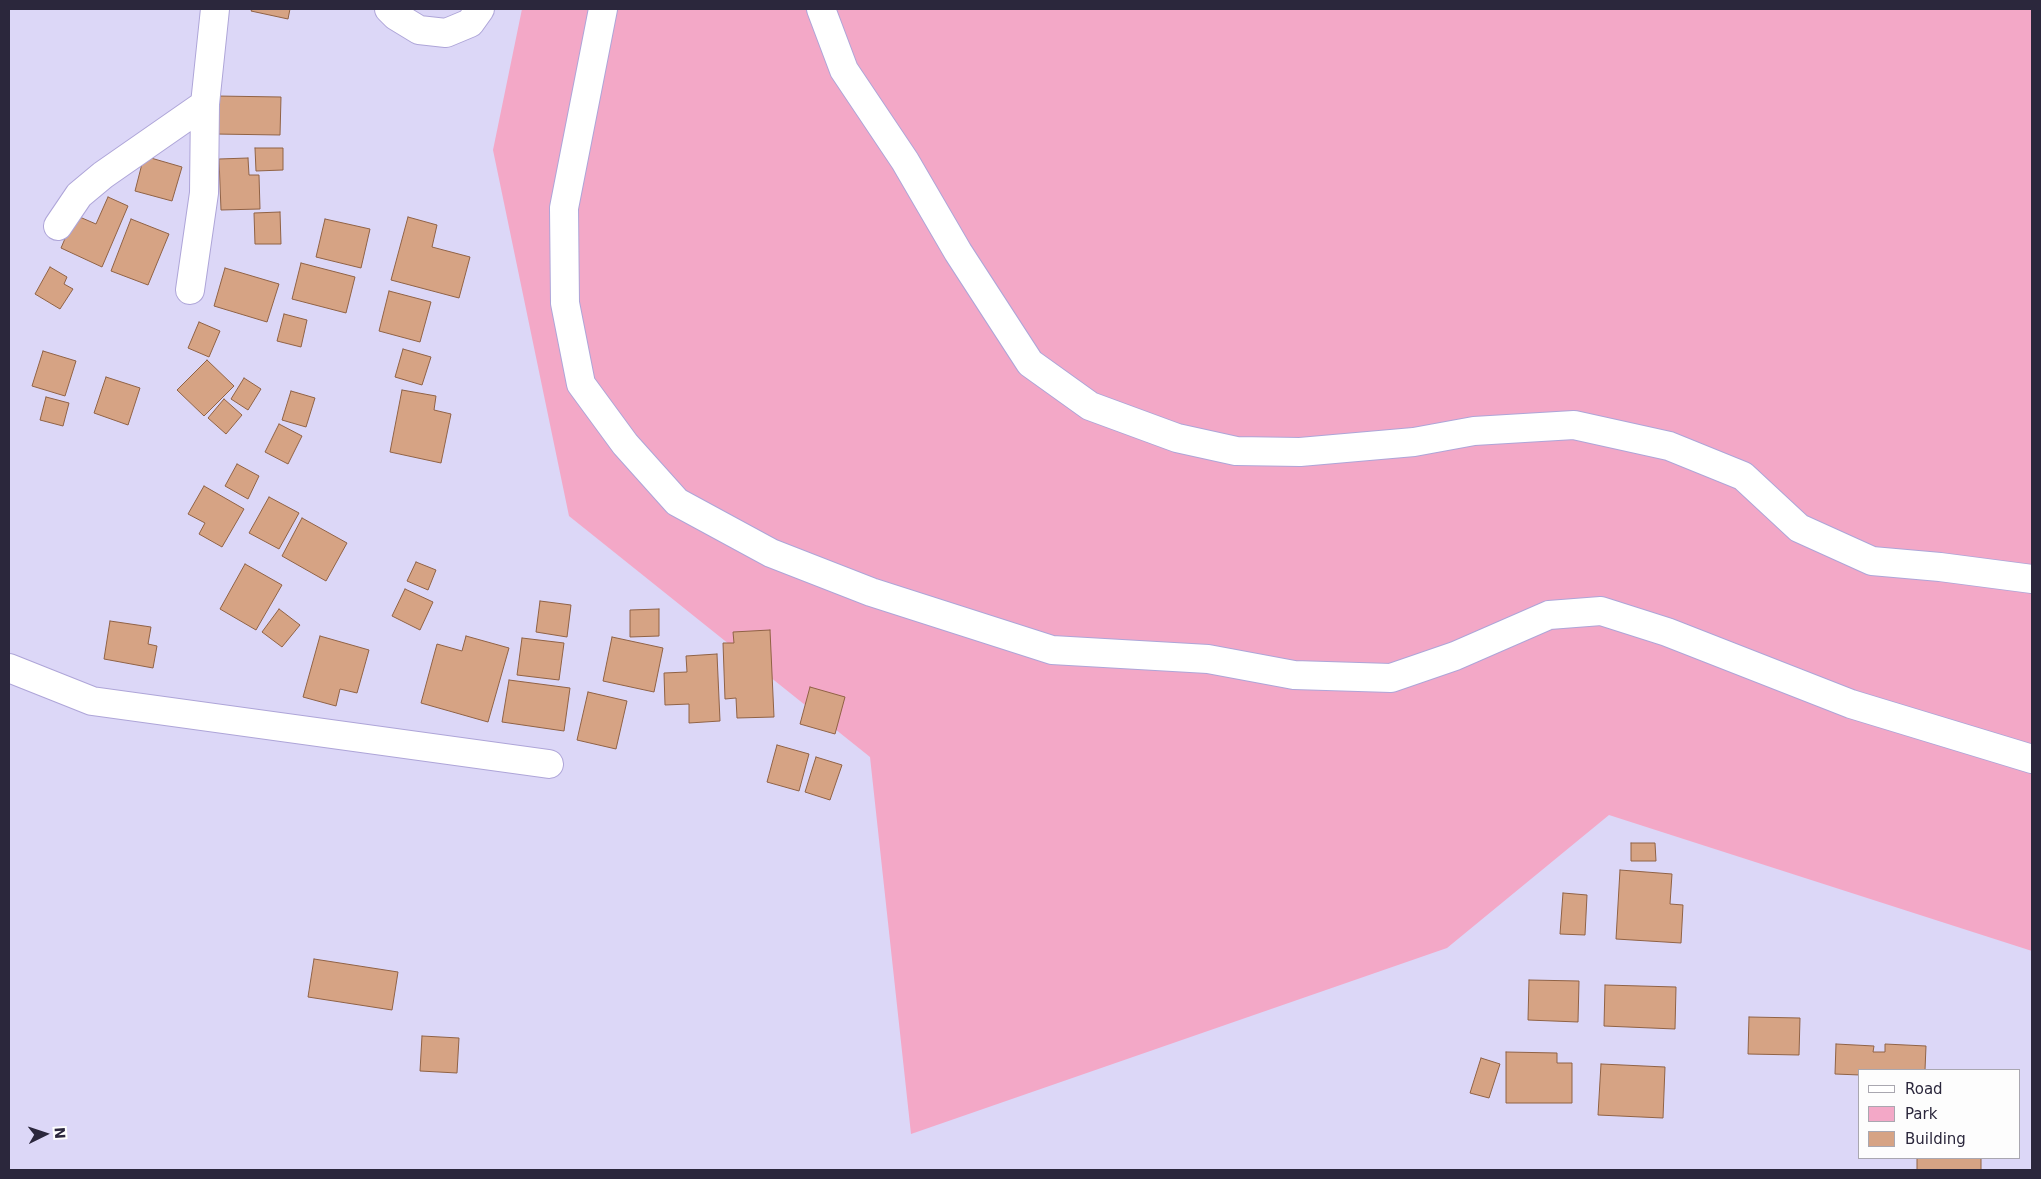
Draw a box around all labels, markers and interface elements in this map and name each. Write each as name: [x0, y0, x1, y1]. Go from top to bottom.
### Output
legend: [1858, 1069, 2021, 1159]
text: Road: [1905, 1080, 1943, 1098]
text: Park: [1905, 1105, 1937, 1123]
north arrow: [20, 1109, 70, 1159]
text: N: [52, 1127, 68, 1139]
text: Building: [1905, 1130, 1966, 1148]

